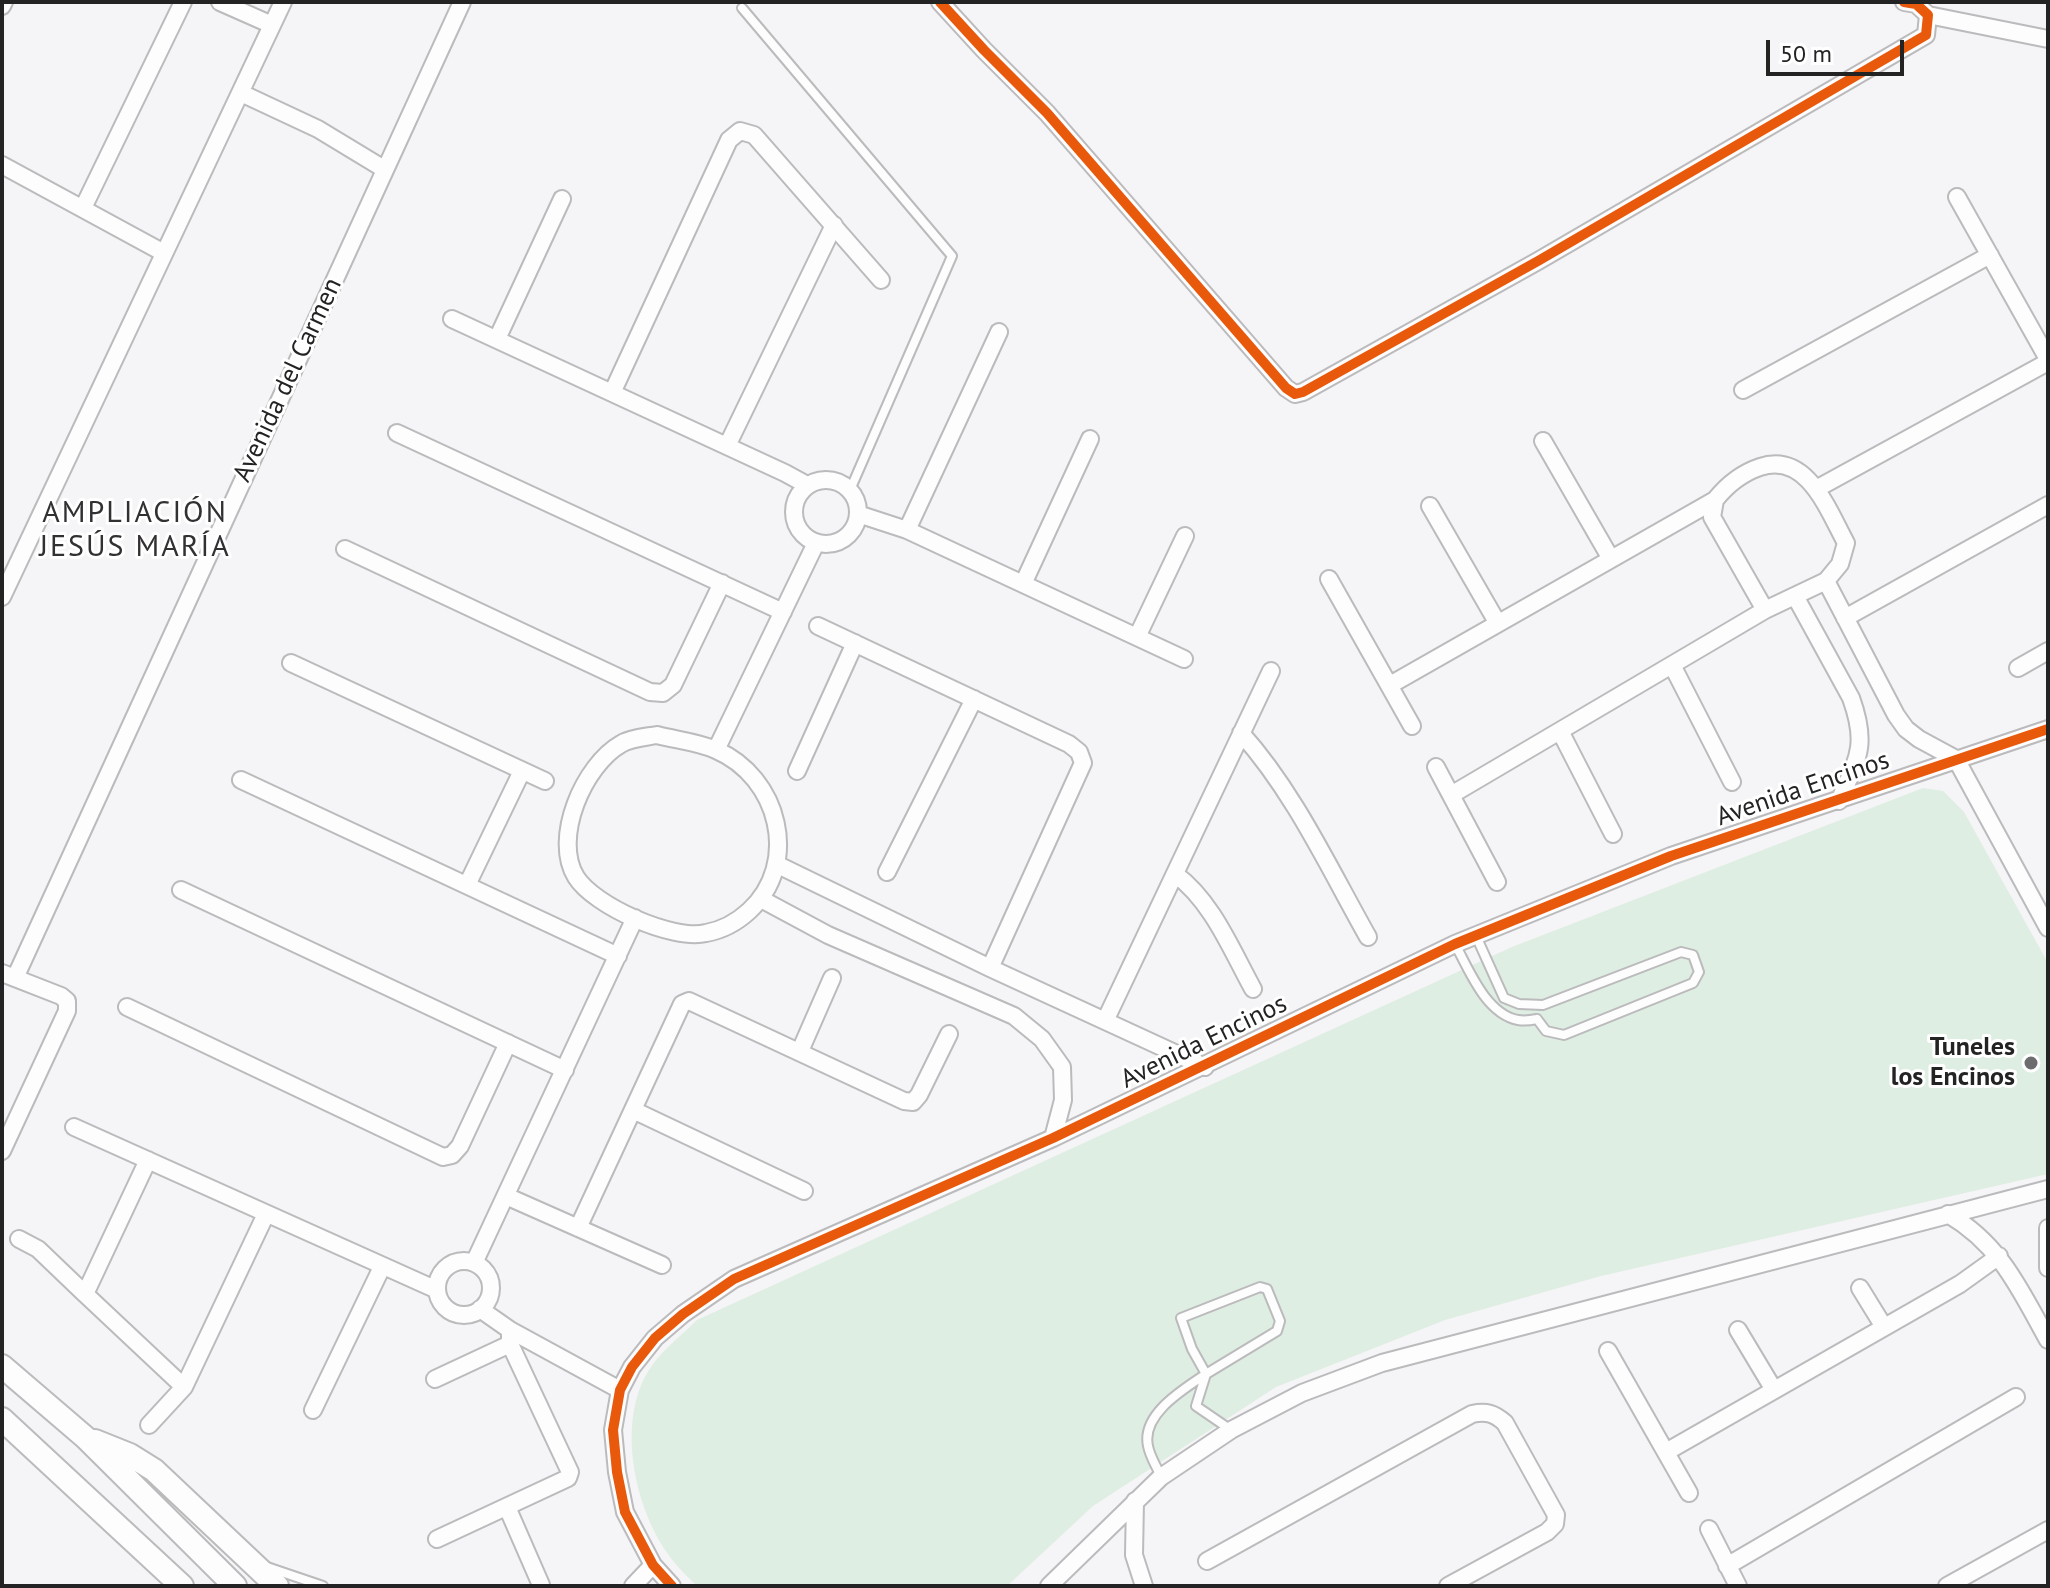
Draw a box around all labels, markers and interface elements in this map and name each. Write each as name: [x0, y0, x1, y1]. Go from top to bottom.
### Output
scale bar: [1770, 24, 1908, 74]
text: 50 m: [1780, 38, 1832, 69]
street label: Avenida del Carmen: [227, 273, 349, 487]
district label: AMPLIACIÓN JESÚS MARÍA: [39, 495, 231, 566]
street label: Avenida Encinos: [1712, 745, 1894, 833]
street label: Avenida Encinos: [1116, 988, 1292, 1096]
place label: Tuneles los Encinos: [1891, 1032, 2015, 1094]
marker: Tuneles los Encinos: [2022, 1054, 2040, 1072]

